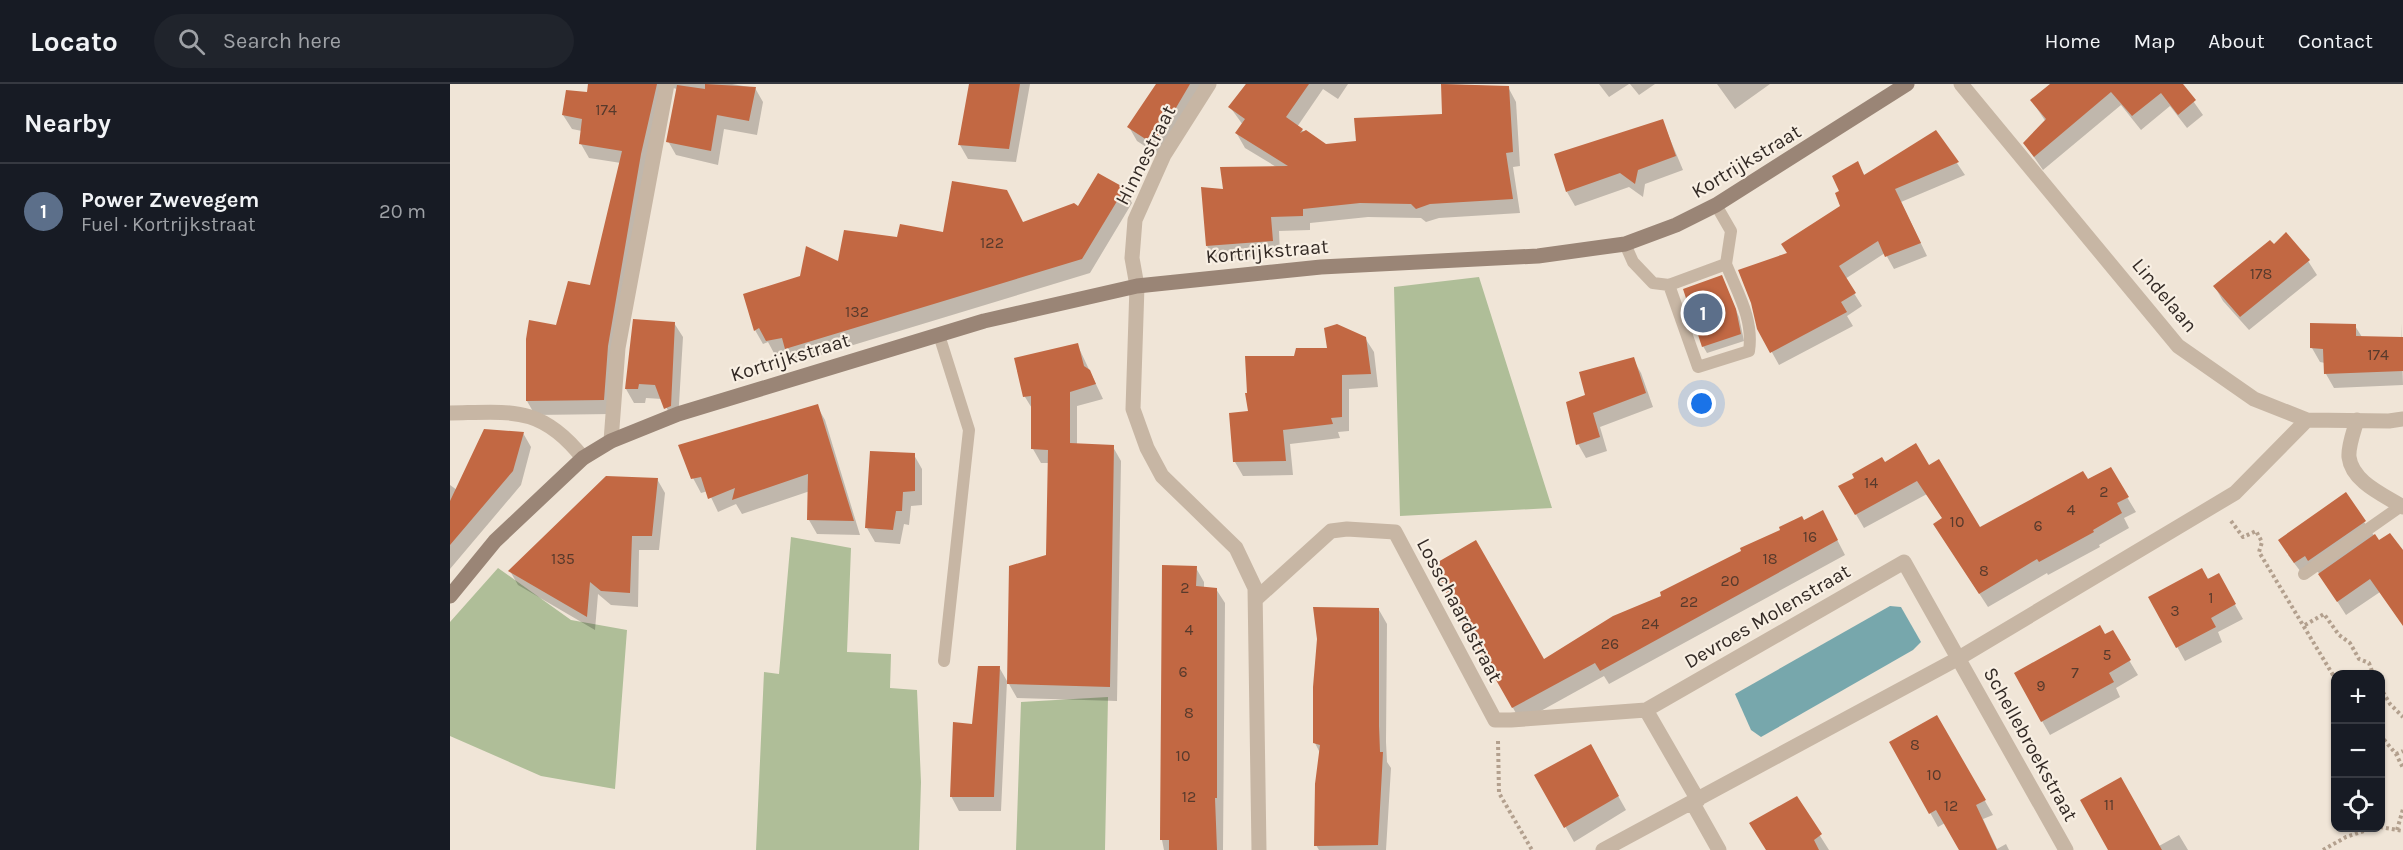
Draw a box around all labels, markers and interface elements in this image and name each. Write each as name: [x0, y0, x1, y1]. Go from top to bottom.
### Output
search box: [154, 14, 574, 68]
text: Locato: [30, 25, 118, 58]
icon: search: [175, 25, 208, 58]
text: Search here: [223, 28, 341, 54]
text: Home: [2045, 29, 2101, 53]
text: Map: [2134, 29, 2175, 53]
text: About: [2208, 29, 2265, 53]
text: Contact: [2298, 29, 2373, 53]
house number: 174: [595, 100, 617, 119]
street label: Hinnestraat: [1111, 101, 1181, 209]
text: Nearby: [24, 108, 111, 139]
street label: Kortrijkstraat: [1687, 120, 1805, 203]
text: Power Zwevegem: [81, 187, 259, 213]
text: 1: [40, 200, 47, 223]
text: 20 m: [379, 200, 426, 223]
text: Fuel · Kortrijkstraat: [81, 213, 255, 236]
house number: 122: [980, 233, 1004, 252]
street label: Kortrijkstraat: [1205, 235, 1330, 268]
street label: Lindelaan: [2127, 254, 2202, 337]
house number: 178: [2250, 264, 2272, 283]
pin: 1: [1684, 290, 1722, 336]
house number: 132: [845, 302, 869, 321]
street label: Kortrijkstraat: [728, 328, 853, 387]
house number: 174: [2367, 345, 2389, 364]
your location: [1687, 389, 1716, 418]
house number: 14: [1864, 473, 1878, 492]
house number: 2: [2099, 482, 2109, 501]
house number: 4: [2067, 500, 2076, 519]
house number: 10: [1950, 512, 1964, 531]
house number: 6: [2033, 516, 2043, 535]
house number: 16: [1803, 527, 1817, 546]
street label: Losschaardstraat: [1412, 534, 1507, 687]
house number: 135: [551, 549, 575, 568]
house number: 18: [1762, 549, 1778, 568]
street label: Devroes Molenstraat: [1680, 559, 1855, 673]
house number: 8: [1979, 561, 1989, 580]
house number: 20: [1721, 571, 1739, 590]
house number: 2: [1180, 578, 1190, 597]
house number: 1: [2208, 588, 2214, 607]
house number: 22: [1680, 592, 1698, 611]
house number: 3: [2170, 601, 2180, 620]
house number: 24: [1641, 614, 1659, 633]
house number: 4: [1185, 620, 1194, 639]
house number: 26: [1601, 634, 1619, 653]
house number: 5: [2102, 645, 2112, 664]
house number: 6: [1178, 662, 1188, 681]
street label: Schellebroekstraat: [1979, 663, 2083, 826]
house number: 7: [2071, 663, 2079, 682]
map controls: [2331, 670, 2385, 832]
button: +: [2331, 670, 2385, 724]
house number: 9: [2036, 676, 2046, 695]
house number: 8: [1184, 703, 1194, 722]
button: −: [2331, 724, 2385, 778]
house number: 8: [1910, 735, 1920, 754]
house number: 10: [1176, 746, 1190, 765]
house number: 10: [1927, 765, 1941, 784]
button: locate: [2331, 778, 2385, 832]
house number: 12: [1182, 787, 1196, 806]
house number: 11: [2104, 795, 2114, 814]
house number: 12: [1944, 796, 1958, 815]

